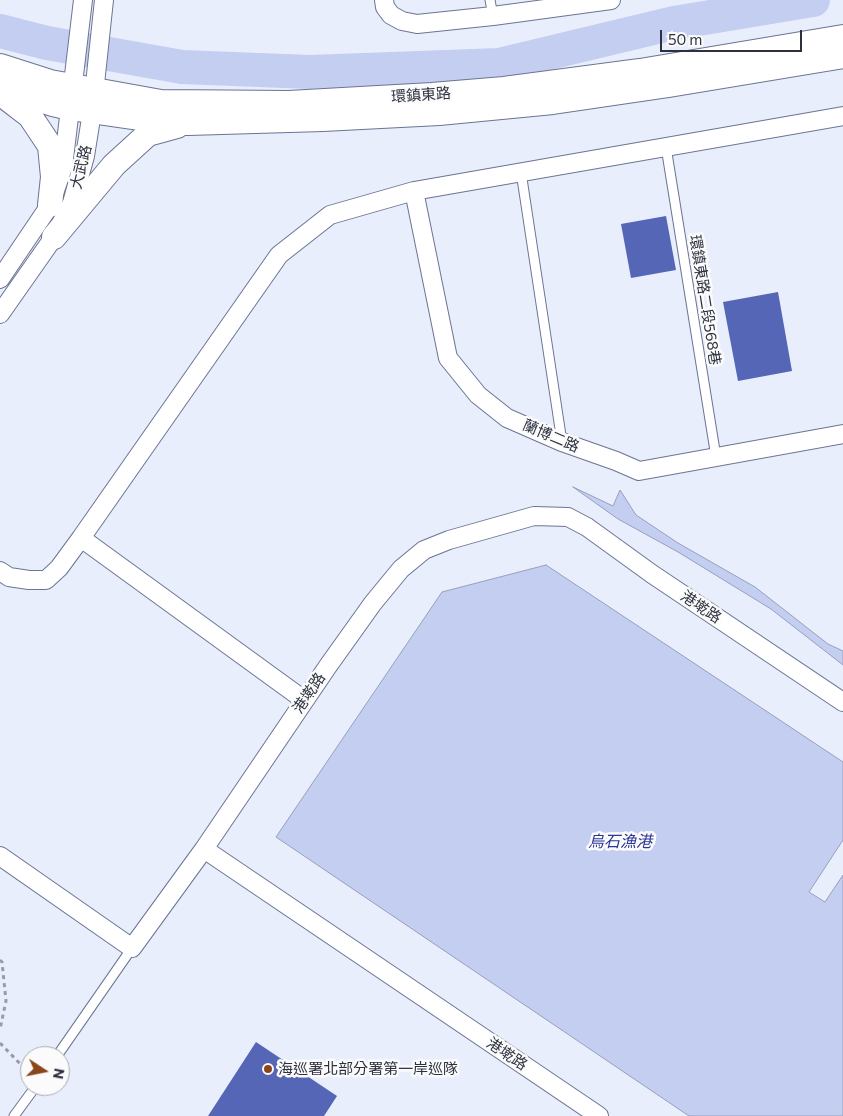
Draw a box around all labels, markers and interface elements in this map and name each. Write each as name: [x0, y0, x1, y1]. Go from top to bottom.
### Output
scale bar: [663, 20, 806, 52]
text: 50 m: [668, 30, 702, 48]
street label: 環鎮東路: [390, 84, 452, 106]
street label: 大武路: [67, 143, 95, 191]
street label: 環鎮東路二段568巷: [686, 233, 724, 367]
street label: 蘭博二路: [520, 416, 582, 456]
street label: 港墘路: [677, 587, 725, 627]
street label: 港墘路: [289, 669, 329, 717]
water label: 烏石漁港: [588, 832, 652, 852]
street label: 港墘路: [483, 1034, 531, 1074]
north arrow: [20, 1046, 70, 1096]
place label: 海巡署北部分署第一岸巡隊: [278, 1060, 458, 1078]
marker: 海巡署北部分署第一岸巡隊: [262, 1063, 274, 1075]
text: N: [50, 1067, 69, 1081]

